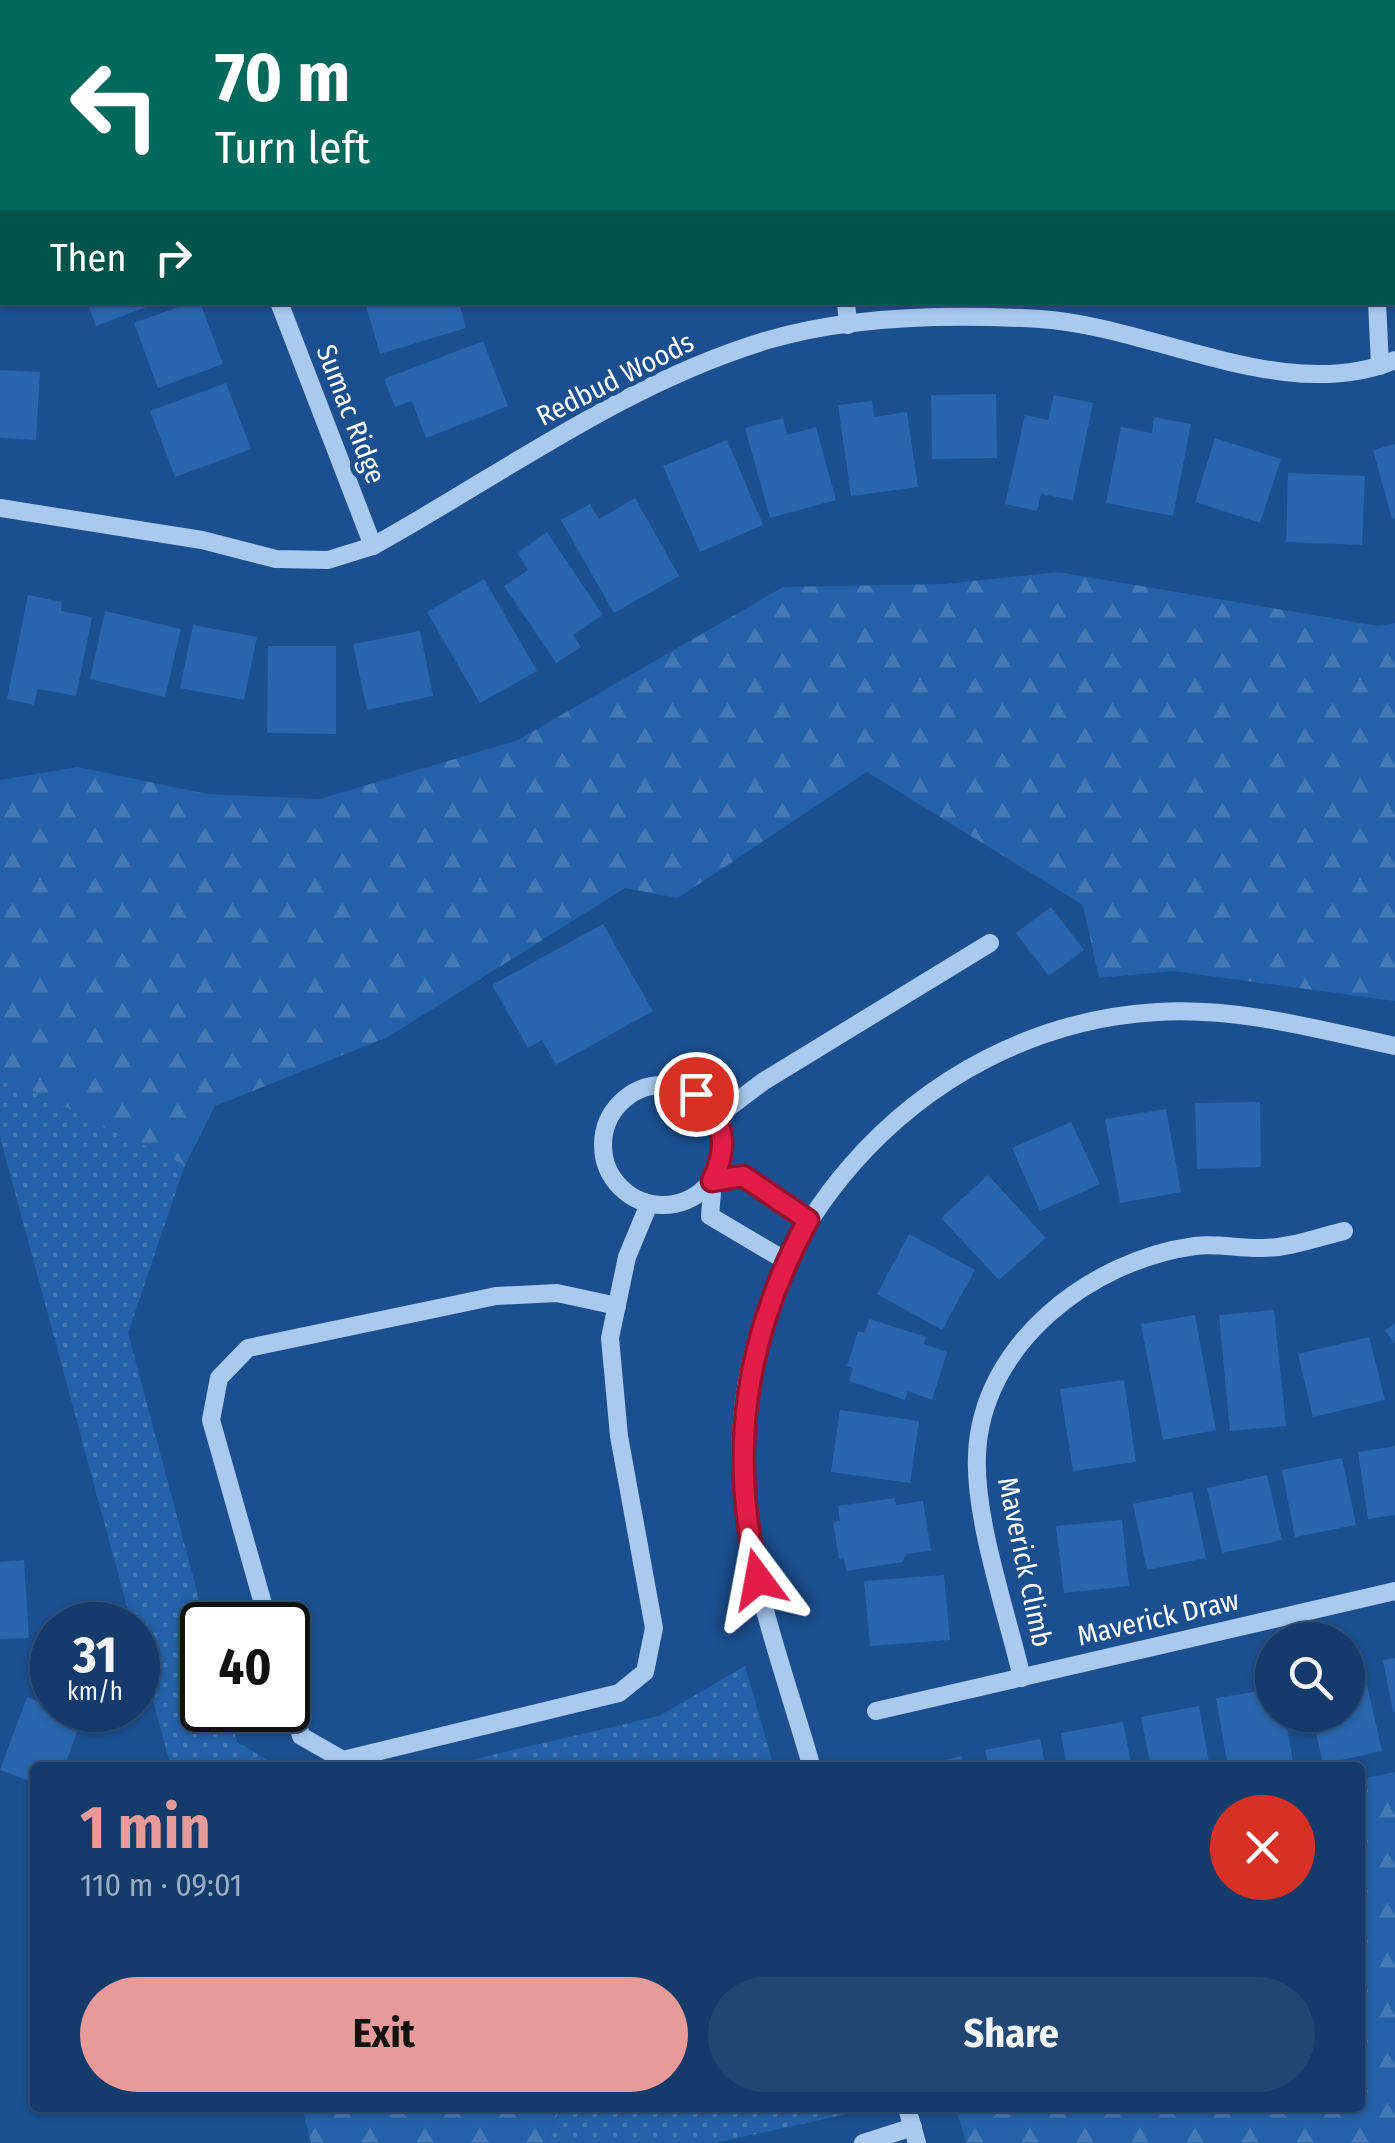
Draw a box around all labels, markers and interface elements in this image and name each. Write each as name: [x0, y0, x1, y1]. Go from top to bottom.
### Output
text: 70 m: [215, 36, 350, 120]
icon: left: [50, 40, 180, 170]
text: Turn left: [215, 121, 370, 175]
icon: right: [146, 230, 201, 285]
text: Then: [50, 235, 126, 281]
street label: Redbud Woods: [531, 325, 699, 433]
street label: Sumac Ridge: [309, 340, 393, 488]
pin: [654, 1052, 739, 1137]
icon: arrive: [669, 1067, 724, 1122]
street label: Maverick Climb: [991, 1474, 1059, 1650]
position arrow: [706, 1527, 810, 1631]
street label: Maverick Draw: [1074, 1583, 1242, 1653]
speed limit sign: 40: [180, 1602, 310, 1732]
map controls: [1255, 1622, 1365, 1732]
button: search: [1255, 1622, 1365, 1732]
text: 31: [73, 1625, 117, 1685]
text: km/h: [67, 1677, 123, 1707]
text: 1 min: [80, 1792, 211, 1864]
button: close: [1210, 1795, 1315, 1900]
text: 110 m · 09:01: [80, 1866, 242, 1904]
button: Exit: [80, 1977, 688, 2092]
button: Share: [708, 1977, 1315, 2092]

